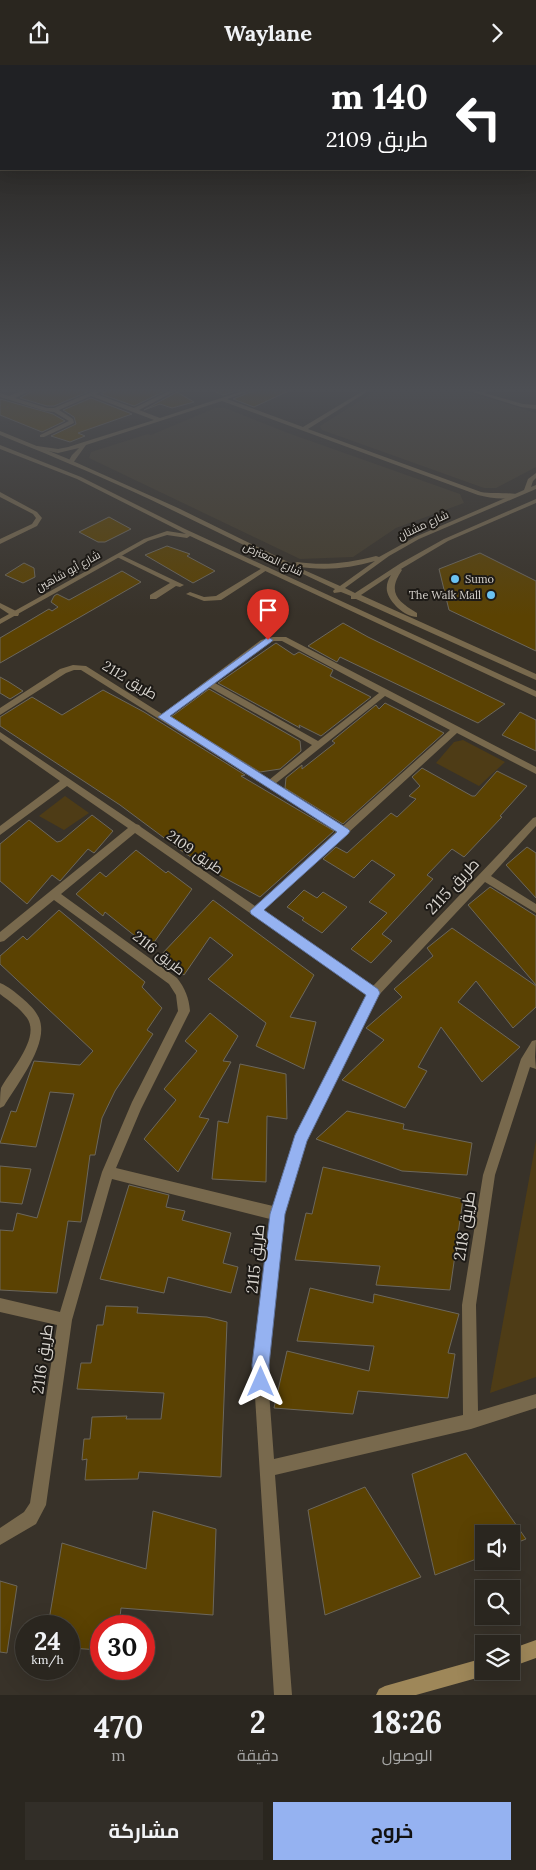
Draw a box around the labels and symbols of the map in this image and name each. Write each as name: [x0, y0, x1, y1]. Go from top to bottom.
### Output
street label: شارع مشتان: [395, 507, 451, 544]
street label: شارع المعترض: [241, 539, 305, 580]
street label: شارع أبو شاهين: [33, 548, 103, 595]
place label: Sumo: [465, 572, 494, 586]
marker: Sumo: [449, 573, 461, 585]
place label: The Walk Mall: [409, 588, 481, 602]
pin: [247, 589, 289, 640]
marker: The Walk Mall: [485, 589, 497, 601]
street label: طريق 2112: [99, 657, 161, 703]
street label: طريق 2109: [163, 826, 227, 878]
street label: طريق 2115: [421, 854, 484, 919]
street label: طريق 2116: [129, 927, 189, 979]
street label: طريق 2118: [449, 1190, 480, 1262]
street label: طريق 2115: [241, 1223, 270, 1295]
street label: طريق 2116: [27, 1323, 58, 1395]
position arrow: [234, 1355, 286, 1407]
speed limit sign: 30: [90, 1615, 155, 1680]

